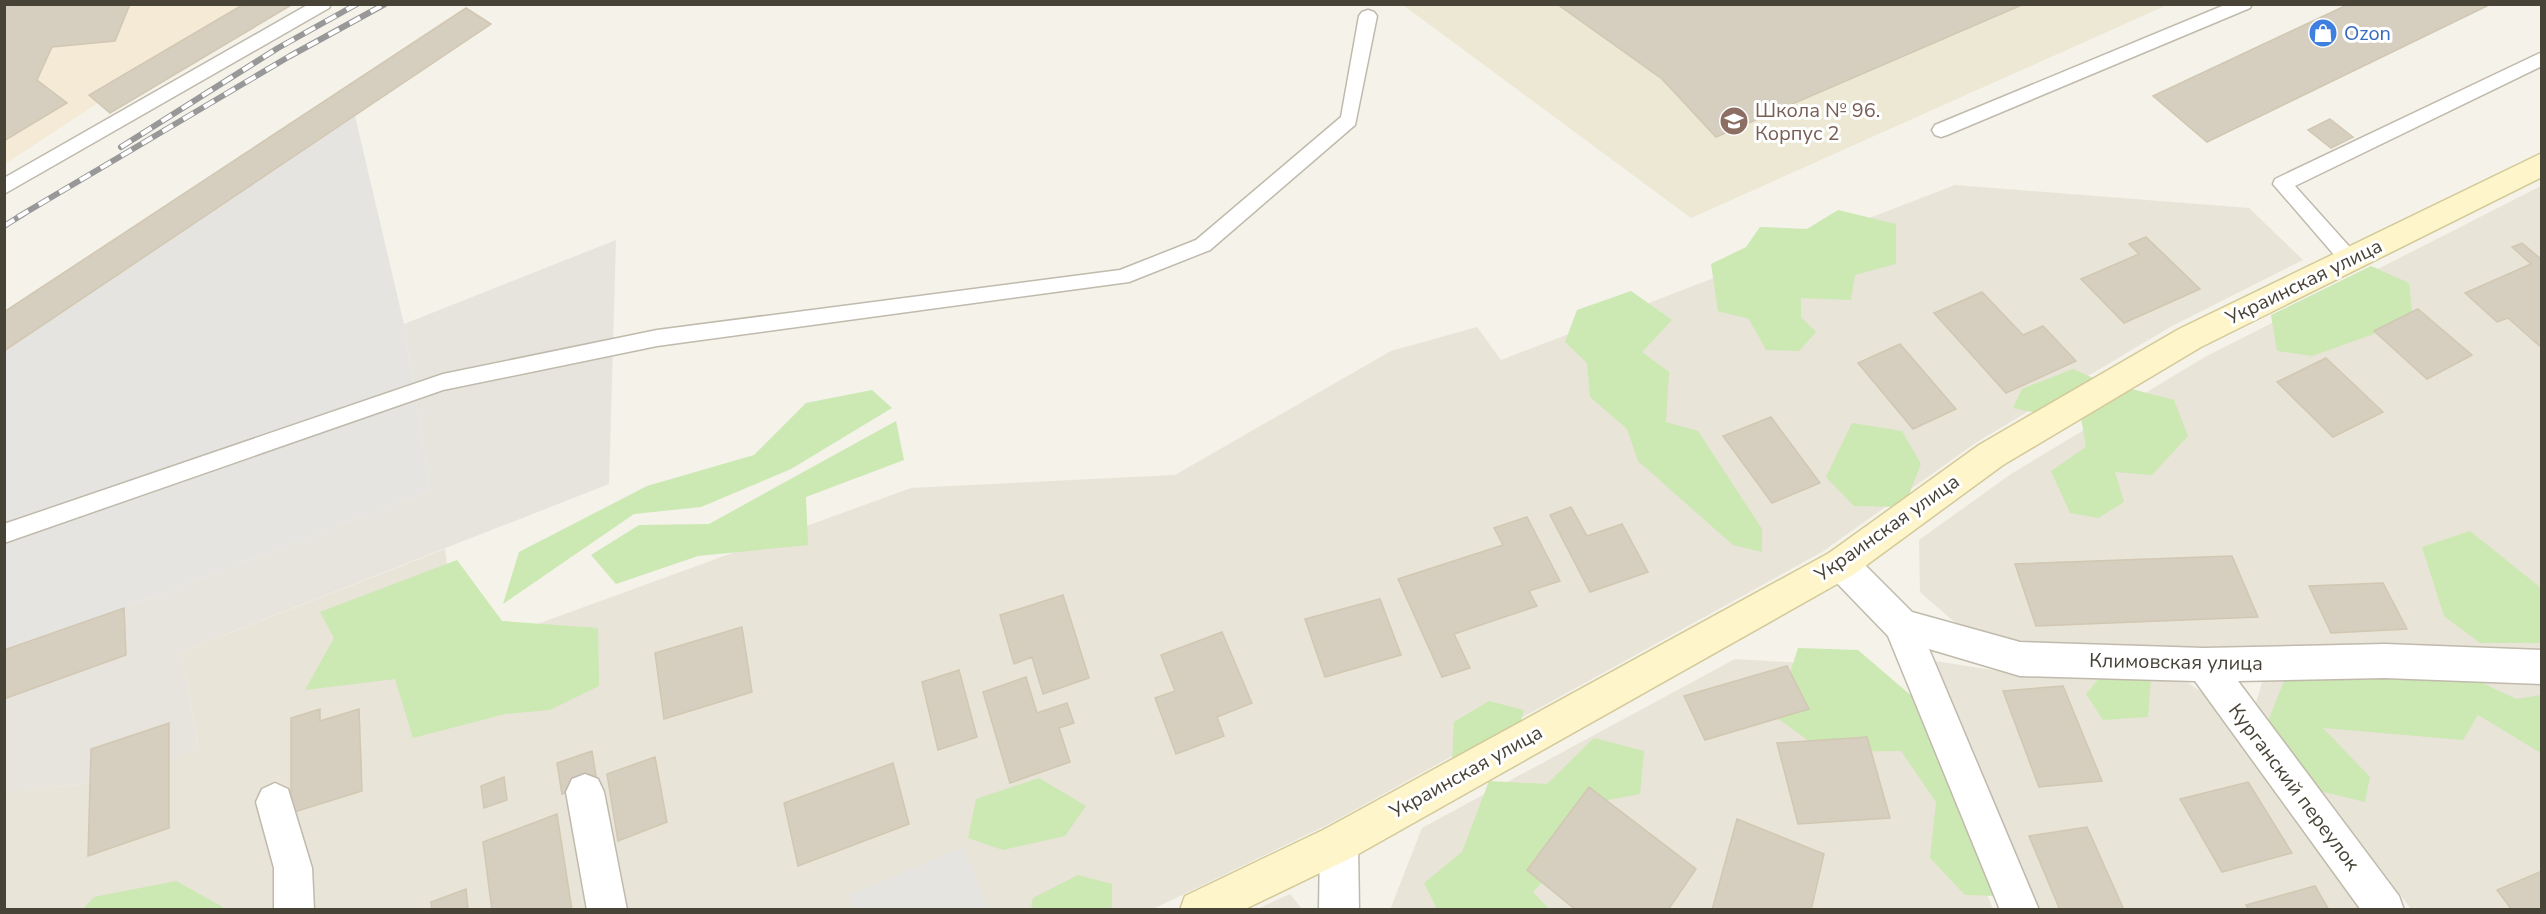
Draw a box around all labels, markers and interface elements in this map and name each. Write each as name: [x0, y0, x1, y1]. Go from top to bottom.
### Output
shop icon: Ozon: [2307, 17, 2339, 49]
place label: Ozon: [2344, 20, 2391, 47]
place label: Школа № 96. Корпус 2: [1755, 97, 1880, 147]
school or university icon: Школа № 96. Корпус 2: [1718, 105, 1750, 137]
street label: Украинская улица: [2220, 232, 2387, 332]
street label: Украинская улица: [1808, 468, 1965, 589]
street label: Климовская улица: [2089, 647, 2263, 677]
street label: Курганский переулок: [2222, 698, 2366, 876]
street label: Украинская улица: [1384, 719, 1547, 826]

